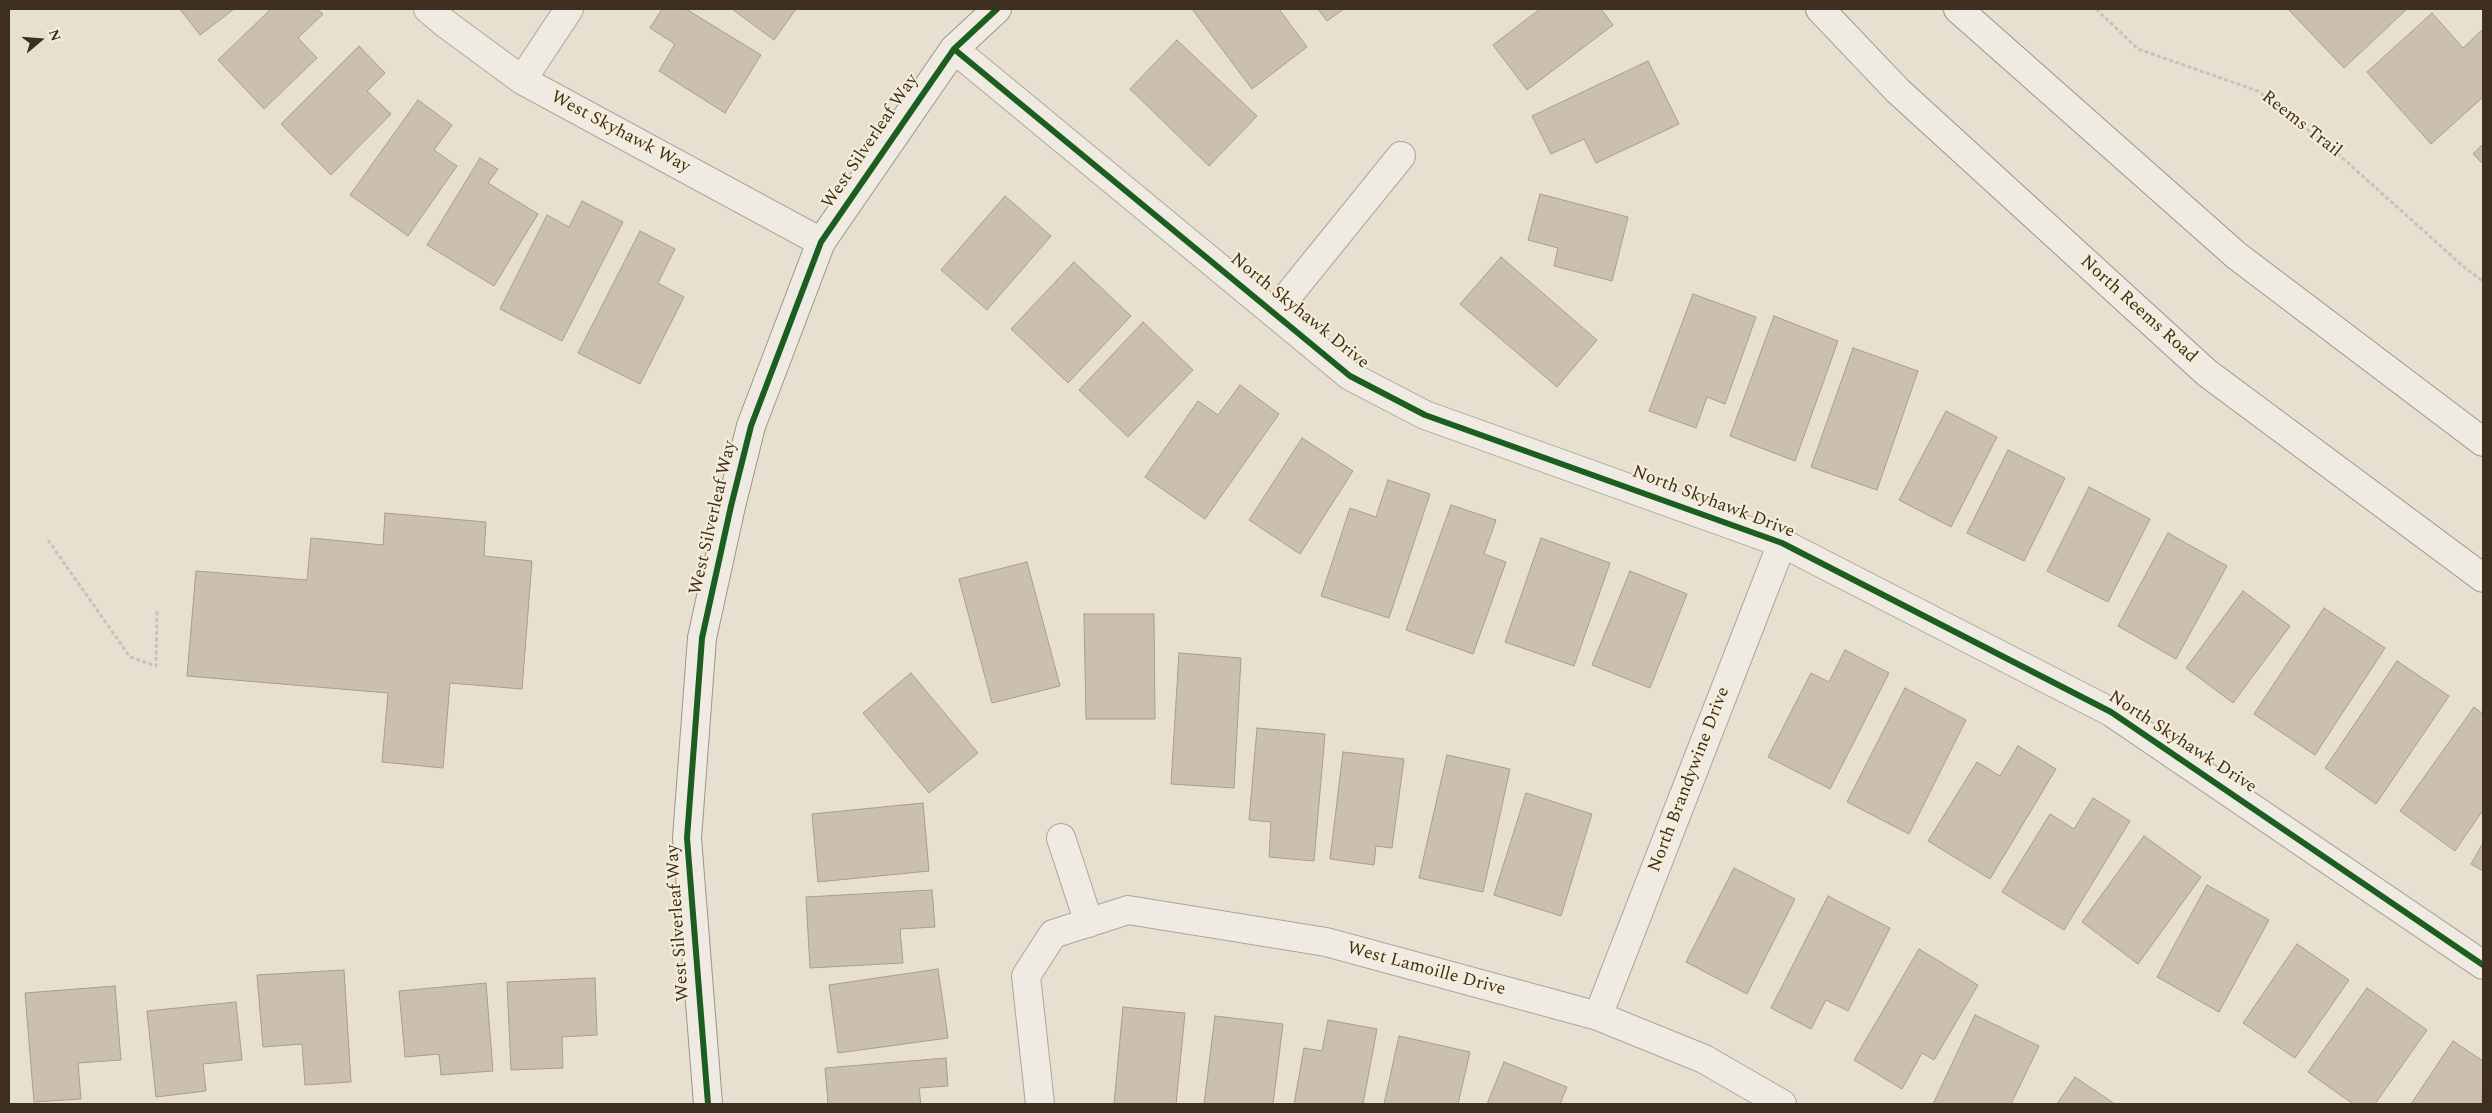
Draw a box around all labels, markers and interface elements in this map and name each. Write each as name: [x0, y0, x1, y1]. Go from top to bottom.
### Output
north arrow: [15, 15, 65, 65]
text: N: [43, 27, 66, 44]
street label: West Silverleaf Way: [818, 71, 924, 213]
street label: West Skyhawk Way: [547, 87, 693, 179]
street label: Reems Trail: [2257, 87, 2345, 163]
street label: North Skyhawk Drive: [1225, 249, 1373, 375]
street label: North Reems Road: [2075, 252, 2201, 368]
street label: West Silverleaf Way: [686, 439, 742, 597]
street label: North Skyhawk Drive: [1629, 462, 1797, 544]
street label: North Brandywine Drive: [1645, 684, 1735, 876]
street label: North Skyhawk Drive: [2104, 687, 2260, 799]
street label: West Silverleaf Way: [663, 844, 695, 1002]
street label: West Lamoille Drive: [1344, 938, 1508, 1002]

